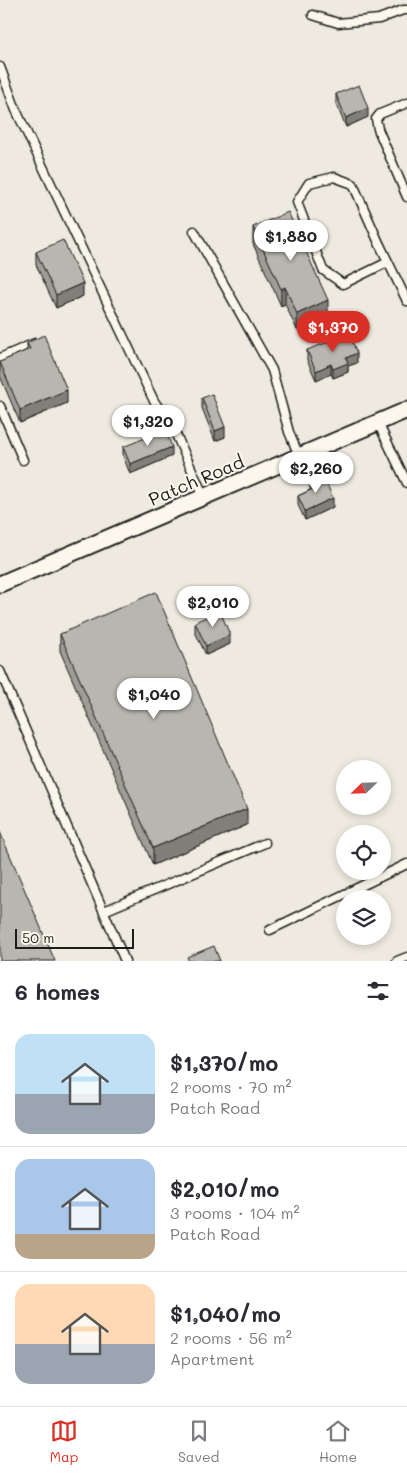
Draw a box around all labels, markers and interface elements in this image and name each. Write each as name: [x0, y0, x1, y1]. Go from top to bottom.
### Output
pin: $1,880: [250, 220, 332, 262]
text: $1,880: [265, 225, 317, 246]
pin: $1,370: [292, 310, 374, 353]
text: $1,370: [308, 316, 358, 337]
pin: $1,320: [107, 404, 189, 447]
text: $1,320: [123, 410, 173, 431]
street label: Patch Road: [145, 449, 247, 511]
pin: $2,260: [275, 452, 357, 494]
text: $2,260: [290, 457, 342, 478]
pin: $2,010: [172, 586, 254, 628]
text: $2,010: [187, 591, 239, 612]
pin: $1,040: [113, 678, 195, 720]
text: $1,040: [128, 683, 180, 704]
north arrow: [336, 760, 391, 815]
map controls: [336, 760, 391, 945]
button: locate: [336, 825, 391, 880]
button: layers: [336, 890, 391, 945]
scale bar: [15, 926, 134, 949]
text: 50 m: [22, 928, 54, 947]
icon: filters: [364, 977, 392, 1005]
text: 6 homes: [15, 978, 100, 1005]
text: $1,370/mo: [170, 1049, 278, 1076]
icon: home: [55, 1054, 115, 1114]
text: 2 rooms · 70 m²: [170, 1076, 291, 1097]
text: Patch Road: [170, 1097, 260, 1118]
text: $2,010/mo: [170, 1175, 279, 1202]
icon: home: [55, 1179, 115, 1239]
text: 3 rooms · 104 m²: [170, 1202, 300, 1223]
text: Patch Road: [170, 1223, 260, 1244]
text: $1,040/mo: [170, 1300, 281, 1327]
icon: home: [55, 1304, 115, 1364]
text: 2 rooms · 56 m²: [170, 1327, 292, 1348]
text: Apartment: [170, 1348, 255, 1369]
tab: Map: [50, 1417, 78, 1466]
tab: Saved: [178, 1417, 219, 1466]
tab: Home: [319, 1417, 357, 1466]

